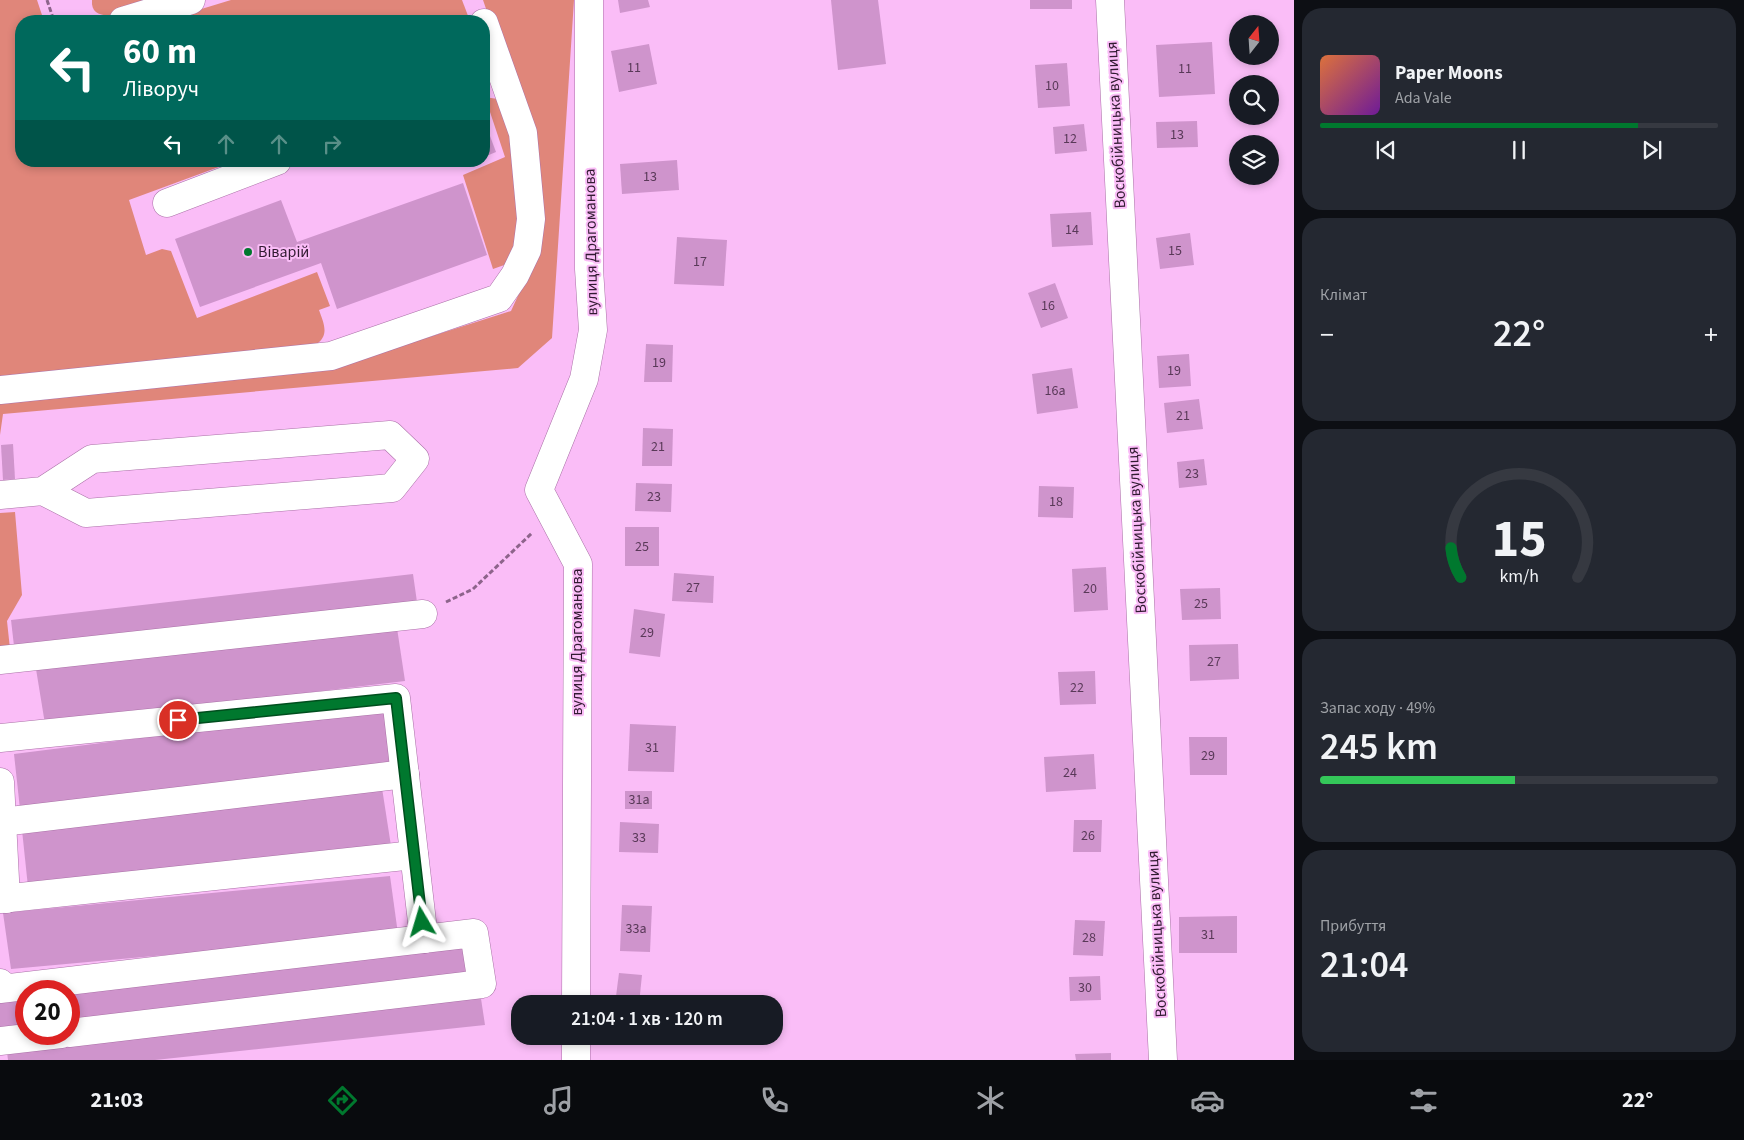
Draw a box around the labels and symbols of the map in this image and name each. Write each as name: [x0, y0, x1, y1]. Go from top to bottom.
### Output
north arrow: [1229, 15, 1279, 65]
street label: Воскобійницька вулиця: [1101, 41, 1131, 209]
house number: 11: [627, 58, 641, 78]
house number: 11: [1178, 59, 1192, 79]
house number: 10: [1045, 76, 1059, 96]
house number: 13: [1170, 125, 1184, 145]
house number: 12: [1063, 129, 1077, 149]
house number: 13: [643, 167, 657, 187]
street label: вулиця Драгоманова: [579, 168, 603, 316]
house number: 14: [1065, 220, 1079, 240]
place label: Віварій: [258, 241, 309, 263]
house number: 15: [1168, 241, 1182, 261]
marker: Віварій: [242, 246, 254, 258]
house number: 17: [693, 252, 707, 272]
house number: 16: [1041, 296, 1055, 316]
house number: 19: [652, 353, 666, 373]
house number: 19: [1167, 361, 1181, 381]
house number: 16а: [1045, 381, 1065, 401]
house number: 21: [1176, 406, 1190, 426]
house number: 21: [651, 437, 665, 457]
street label: Воскобійницька вулиця: [1122, 446, 1152, 614]
house number: 23: [1185, 464, 1199, 484]
house number: 23: [647, 487, 661, 507]
house number: 18: [1049, 492, 1063, 512]
house number: 25: [635, 537, 649, 557]
street label: вулиця Драгоманова: [566, 568, 588, 716]
house number: 27: [686, 578, 700, 598]
house number: 20: [1083, 579, 1097, 599]
house number: 25: [1194, 594, 1208, 614]
house number: 29: [640, 623, 654, 643]
house number: 27: [1207, 652, 1221, 672]
house number: 22: [1070, 678, 1084, 698]
pin: [157, 699, 199, 741]
house number: 31: [645, 738, 659, 758]
house number: 29: [1201, 746, 1215, 766]
house number: 24: [1063, 763, 1077, 783]
house number: 31а: [629, 790, 649, 810]
house number: 26: [1081, 826, 1095, 846]
house number: 33: [632, 828, 646, 848]
street label: Воскобійницька вулиця: [1142, 850, 1172, 1018]
position arrow: [395, 895, 447, 947]
house number: 33а: [626, 919, 646, 939]
house number: 31: [1201, 925, 1215, 945]
house number: 28: [1082, 928, 1096, 948]
house number: 30: [1078, 978, 1092, 998]
speed limit sign: 20: [15, 980, 80, 1045]

